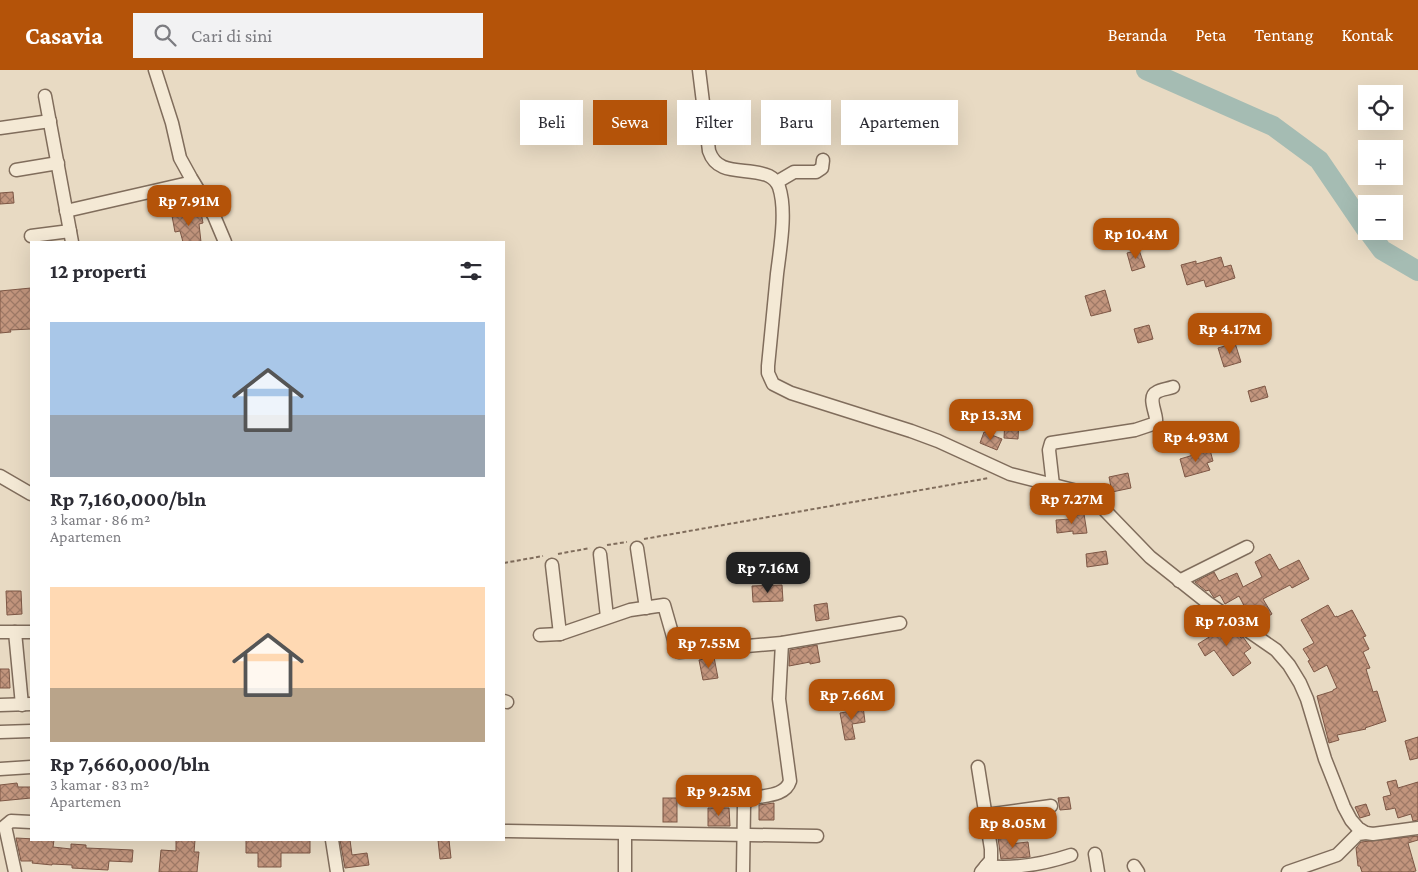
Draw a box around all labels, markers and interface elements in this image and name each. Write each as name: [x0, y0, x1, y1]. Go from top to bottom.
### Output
search box: [133, 13, 483, 58]
icon: search: [151, 21, 179, 49]
text: Casavia: [25, 22, 103, 49]
text: Cari di sini: [191, 25, 272, 46]
text: Beranda: [1108, 25, 1167, 45]
text: Peta: [1195, 25, 1226, 45]
text: Tentang: [1254, 25, 1313, 45]
text: Kontak: [1341, 25, 1393, 45]
map controls: [1358, 85, 1403, 240]
button: locate: [1358, 85, 1403, 130]
chip: Beli: [520, 100, 583, 145]
chip: Sewa: [593, 100, 667, 145]
chip: Filter: [677, 100, 751, 145]
chip: Baru: [761, 100, 831, 145]
chip: Apartemen: [841, 100, 958, 145]
button: +: [1358, 140, 1403, 185]
pin: Rp 7.91M: [137, 184, 241, 227]
text: Rp 7.91M: [158, 192, 220, 209]
button: −: [1358, 195, 1403, 240]
pin: Rp 10.4M: [1084, 218, 1188, 260]
text: Rp 10.4M: [1104, 225, 1168, 242]
icon: filters: [457, 257, 485, 285]
text: 12 properti: [50, 259, 146, 283]
pin: Rp 4.17M: [1178, 312, 1282, 355]
text: Rp 4.17M: [1199, 320, 1261, 337]
icon: home: [223, 355, 313, 445]
pin: Rp 13.3M: [939, 398, 1043, 441]
text: Rp 13.3M: [960, 406, 1022, 423]
pin: Rp 4.93M: [1144, 420, 1248, 463]
text: Rp 4.93M: [1164, 428, 1228, 445]
pin: Rp 7.27M: [1020, 482, 1124, 525]
text: Rp 7,160,000/bln: [50, 487, 206, 511]
text: Rp 7.27M: [1041, 490, 1103, 507]
text: 3 kamar · 86 m²: [50, 511, 150, 528]
text: Apartemen: [50, 528, 121, 545]
pin: Rp 7.16M: [716, 552, 820, 594]
text: Rp 7.16M: [737, 559, 799, 576]
pin: Rp 7.03M: [1175, 604, 1279, 647]
text: Rp 7.03M: [1195, 612, 1259, 629]
icon: home: [223, 620, 313, 710]
pin: Rp 7.55M: [657, 626, 761, 669]
text: Rp 7.55M: [678, 634, 740, 651]
pin: Rp 7.66M: [800, 678, 904, 721]
text: Rp 7.66M: [820, 686, 884, 703]
text: Rp 7,660,000/bln: [50, 752, 210, 776]
pin: Rp 9.25M: [667, 774, 771, 817]
text: 3 kamar · 83 m²: [50, 776, 149, 793]
text: Rp 9.25M: [687, 782, 751, 799]
text: Apartemen: [50, 793, 121, 810]
pin: Rp 8.05M: [961, 806, 1065, 849]
text: Rp 8.05M: [980, 814, 1046, 831]

